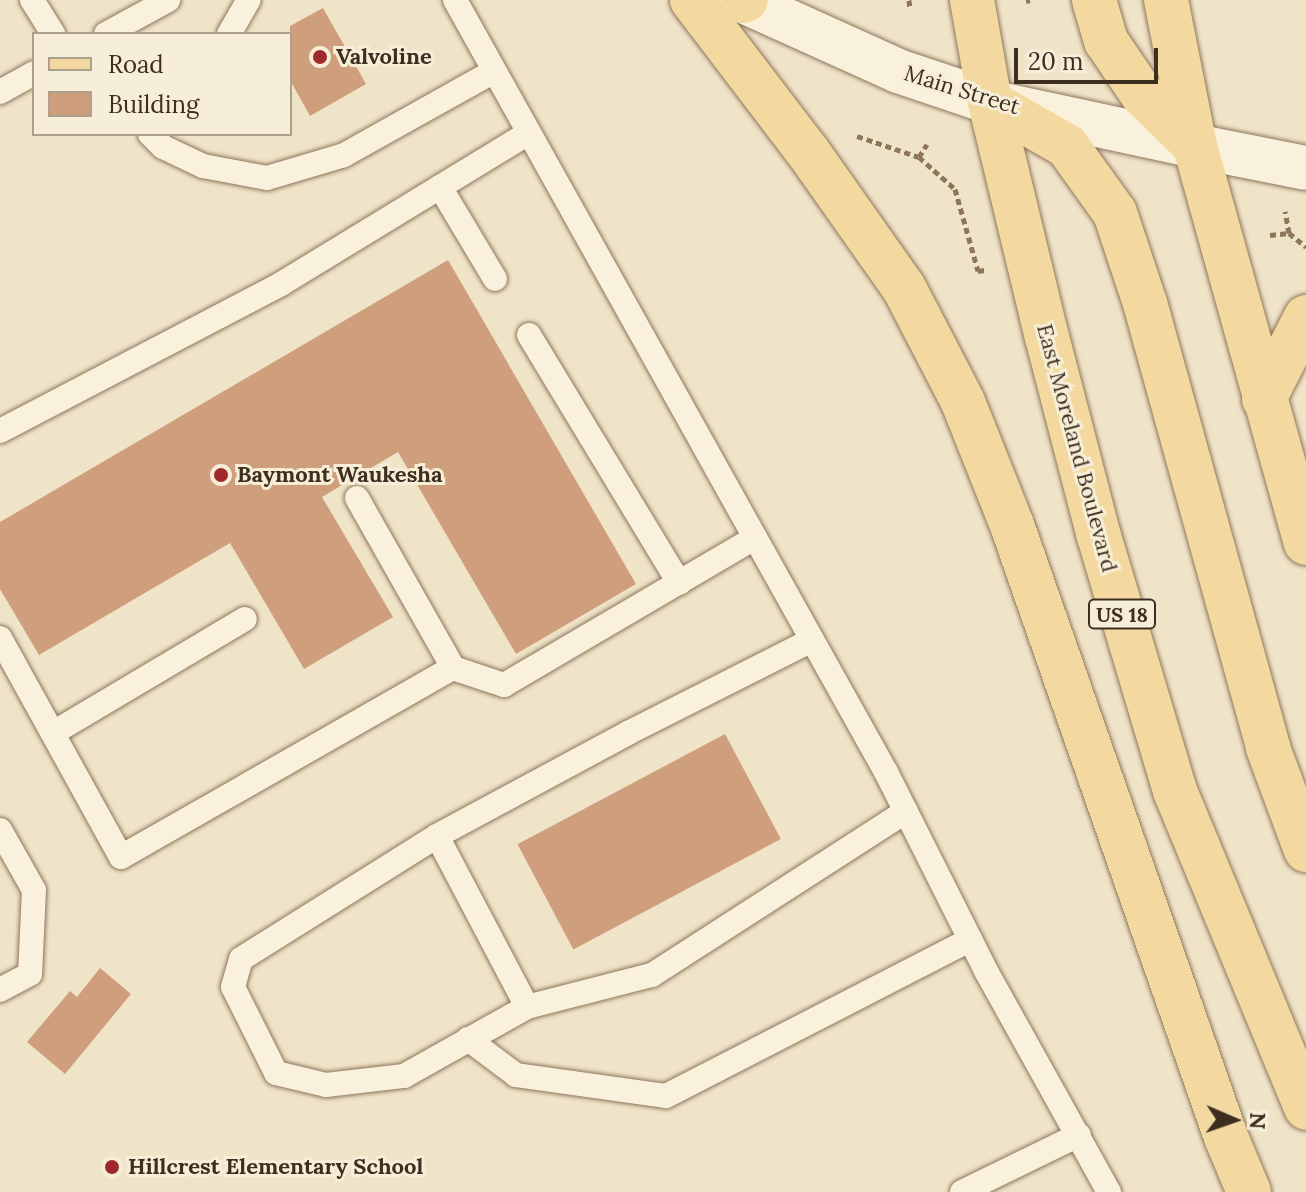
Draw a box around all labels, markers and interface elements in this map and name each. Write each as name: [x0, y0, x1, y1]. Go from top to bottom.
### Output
legend: [32, 32, 292, 136]
scale bar: [1018, 32, 1162, 82]
place label: Valvoline: [336, 44, 432, 70]
text: 20 m: [1028, 46, 1084, 77]
marker: Valvoline: [311, 48, 329, 66]
text: Road: [108, 49, 164, 80]
street label: Main Street: [901, 60, 1023, 120]
text: Building: [108, 89, 199, 120]
street label: East Moreland Boulevard: [1031, 321, 1123, 575]
place label: Baymont Waukesha: [237, 462, 443, 488]
marker: Baymont Waukesha: [212, 466, 230, 484]
road number: US 18: [1088, 598, 1156, 630]
north arrow: [1194, 1080, 1274, 1160]
text: N: [1244, 1112, 1272, 1130]
place label: Hillcrest Elementary School: [128, 1154, 423, 1180]
marker: Hillcrest Elementary School: [103, 1158, 121, 1176]

